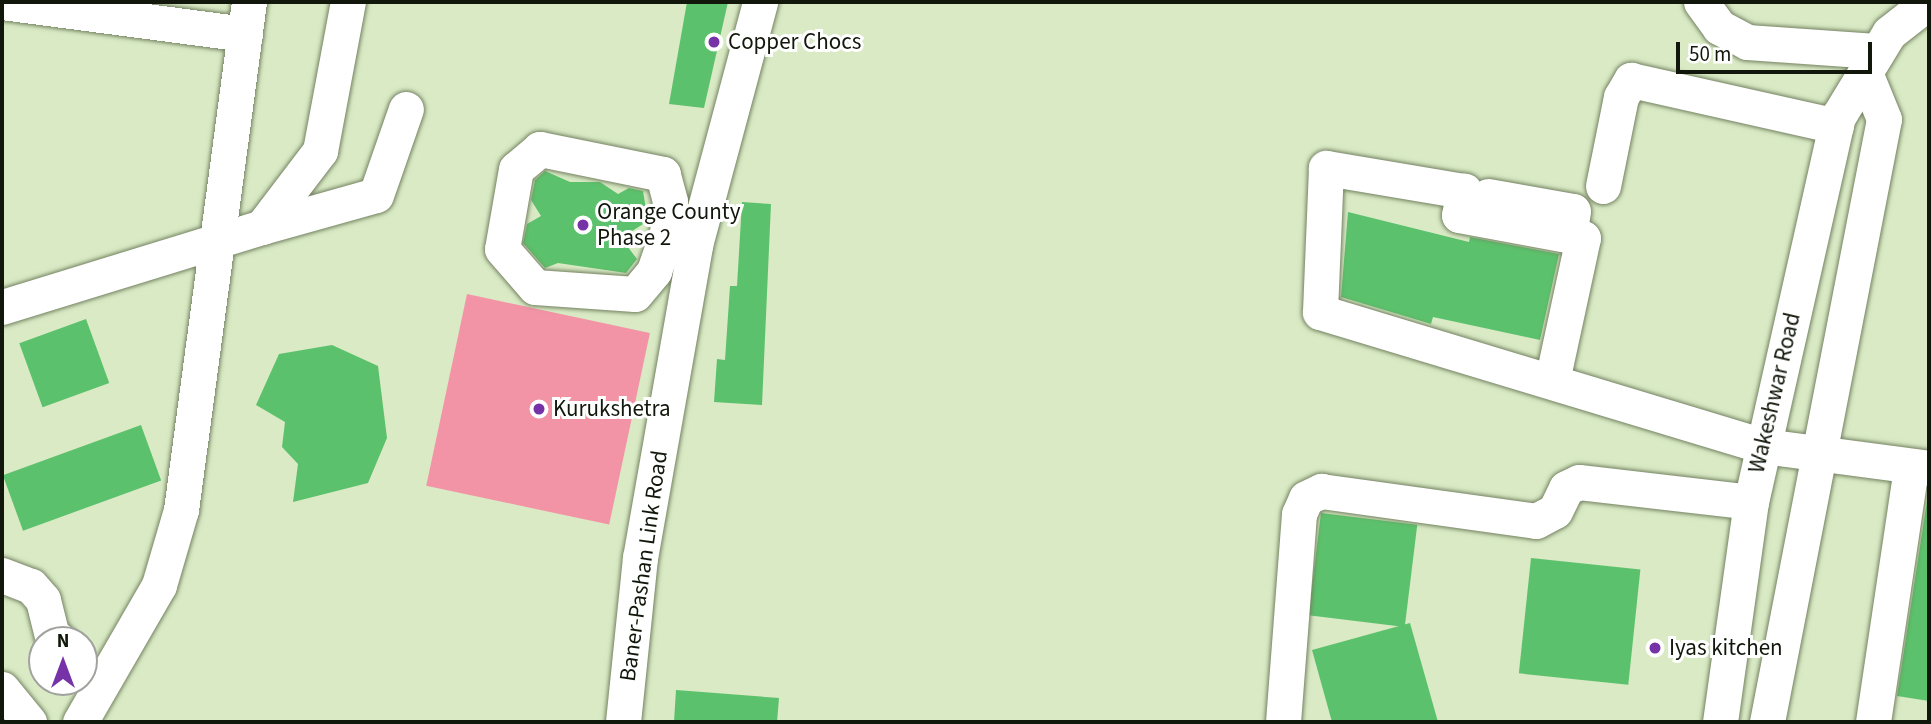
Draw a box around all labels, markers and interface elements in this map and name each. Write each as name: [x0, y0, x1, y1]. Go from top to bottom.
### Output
place label: Copper Chocs: [728, 28, 861, 56]
scale bar: [1679, 28, 1875, 72]
marker: Copper Chocs: [706, 34, 722, 50]
text: 50 m: [1689, 39, 1731, 69]
place label: Orange County Phase 2: [597, 198, 740, 252]
marker: Orange County Phase 2: [575, 217, 591, 233]
street label: Wakeshwar Road: [1743, 310, 1807, 476]
place label: Kurukshetra: [553, 395, 671, 423]
marker: Kurukshetra: [531, 401, 547, 417]
street label: Baner-Pashan Link Road: [614, 449, 674, 683]
north arrow: [28, 626, 98, 696]
text: N: [57, 628, 69, 655]
place label: Iyas kitchen: [1669, 634, 1783, 662]
marker: Iyas kitchen: [1647, 640, 1663, 656]

